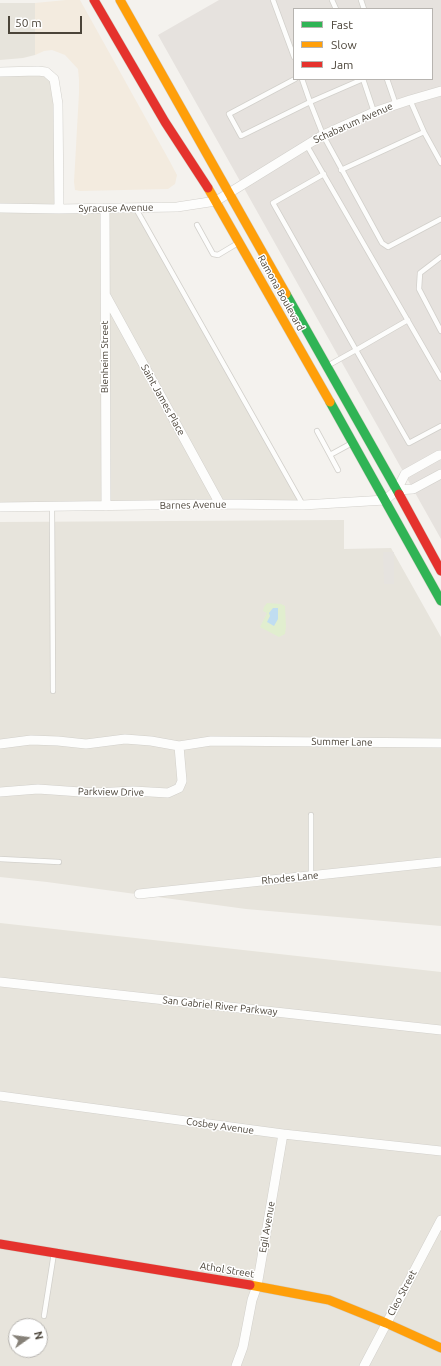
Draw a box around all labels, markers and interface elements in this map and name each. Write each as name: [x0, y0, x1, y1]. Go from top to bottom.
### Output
scale bar: [10, 8, 84, 34]
legend: [293, 8, 433, 80]
text: 50 m: [15, 16, 42, 29]
text: Fast: [331, 18, 353, 31]
text: Slow: [331, 38, 357, 51]
text: Jam: [331, 58, 353, 71]
street label: Schabarum Avenue: [311, 100, 395, 146]
street label: Syracuse Avenue: [78, 201, 154, 215]
street label: Ramona Boulevard: [255, 253, 307, 333]
street label: Blenheim Street: [99, 321, 111, 393]
street label: Saint James Place: [138, 362, 188, 438]
street label: Barnes Avenue: [159, 498, 227, 512]
street label: Summer Lane: [311, 735, 373, 749]
street label: Parkview Drive: [78, 785, 144, 799]
street label: Rhodes Lane: [261, 869, 319, 887]
street label: San Gabriel River Parkway: [162, 994, 278, 1018]
street label: Cosbey Avenue: [185, 1115, 255, 1137]
street label: Egil Avenue: [257, 1200, 277, 1254]
street label: Athol Street: [199, 1260, 255, 1280]
street label: Cleo Street: [385, 1268, 419, 1318]
north arrow: [8, 1318, 48, 1358]
text: N: [32, 1330, 45, 1341]

